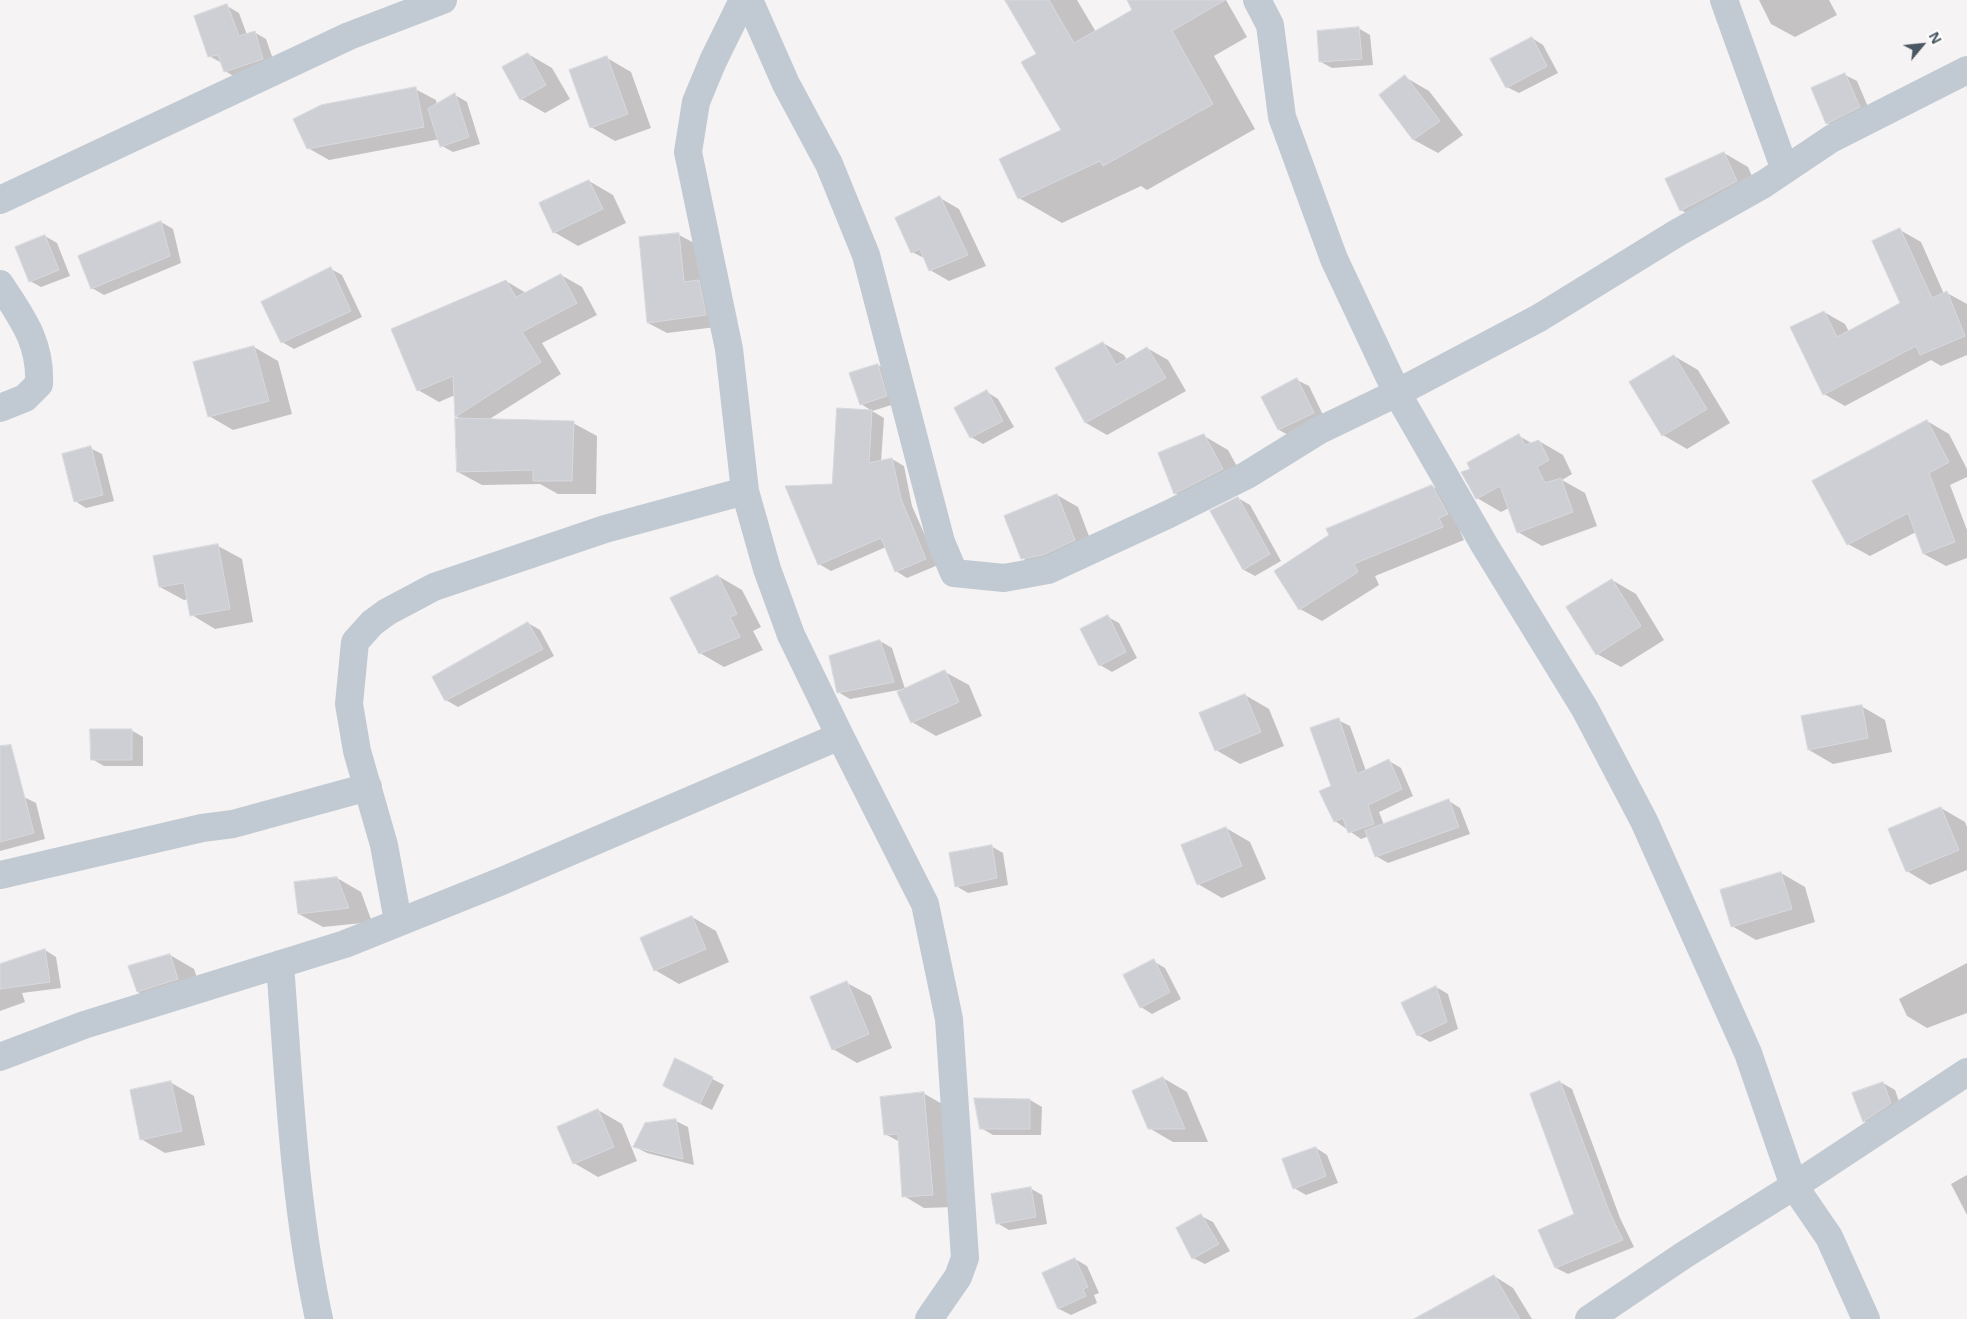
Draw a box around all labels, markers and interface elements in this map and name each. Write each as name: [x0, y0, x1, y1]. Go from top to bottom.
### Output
north arrow: [1897, 20, 1947, 70]
text: N: [1925, 28, 1947, 47]

